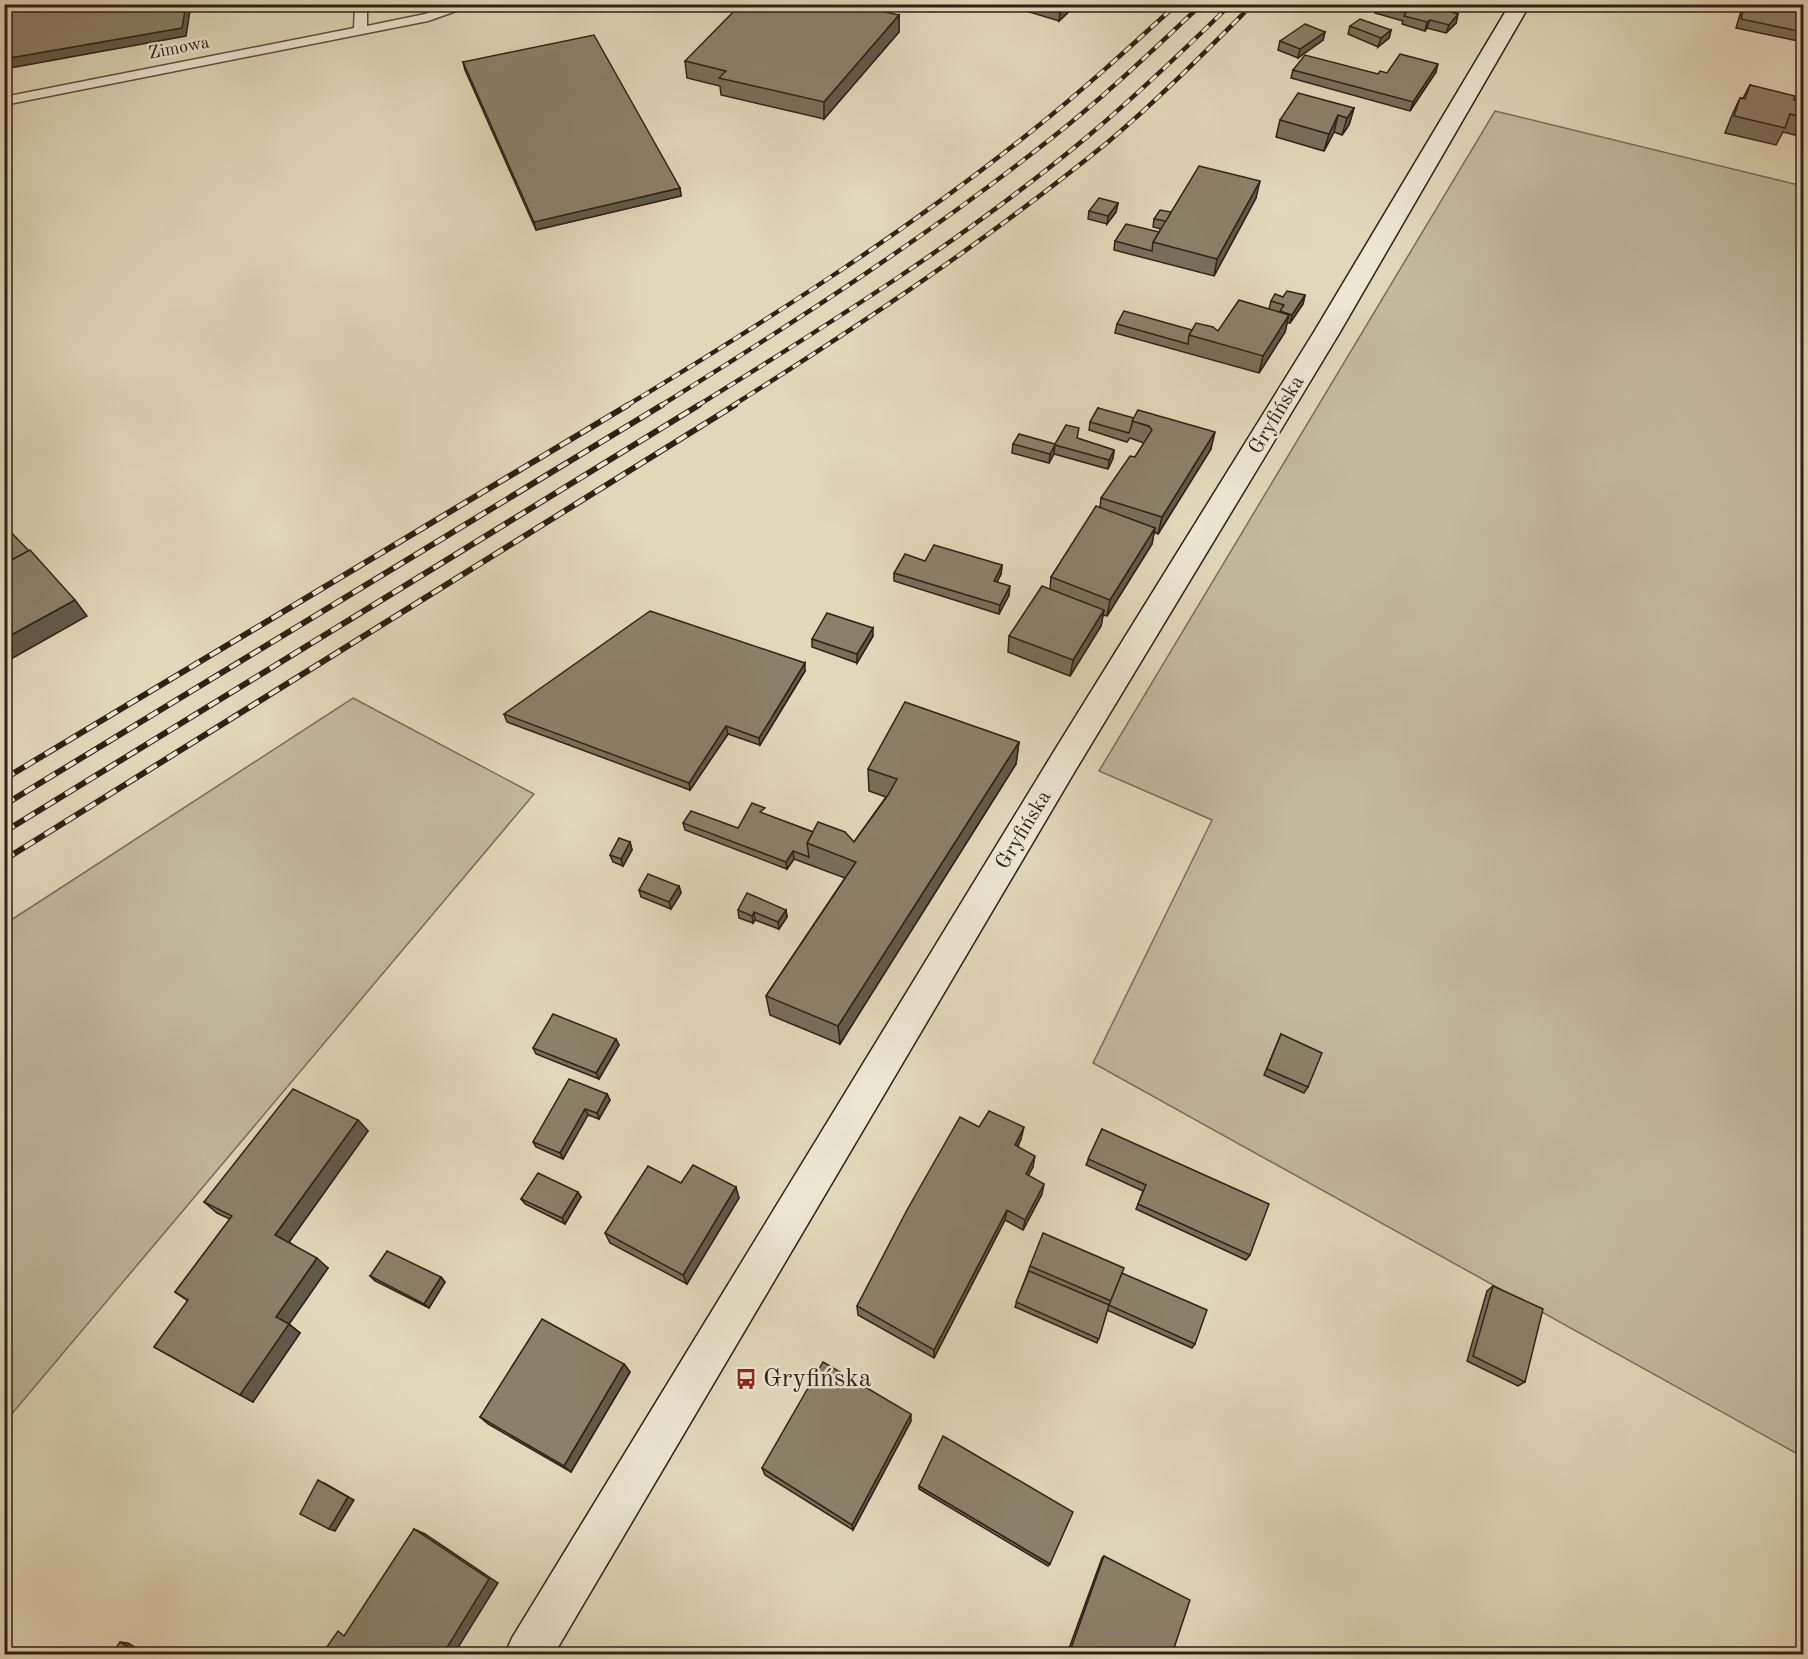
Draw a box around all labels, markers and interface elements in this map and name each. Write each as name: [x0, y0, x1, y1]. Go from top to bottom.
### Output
street label: Zimowa: [147, 33, 211, 63]
street label: Gryfińska: [1245, 372, 1309, 458]
street label: Gryfińska: [992, 787, 1056, 873]
place label: Gryfińska: [763, 1366, 872, 1392]
bus stop icon: Gryfińska: [734, 1367, 758, 1391]

